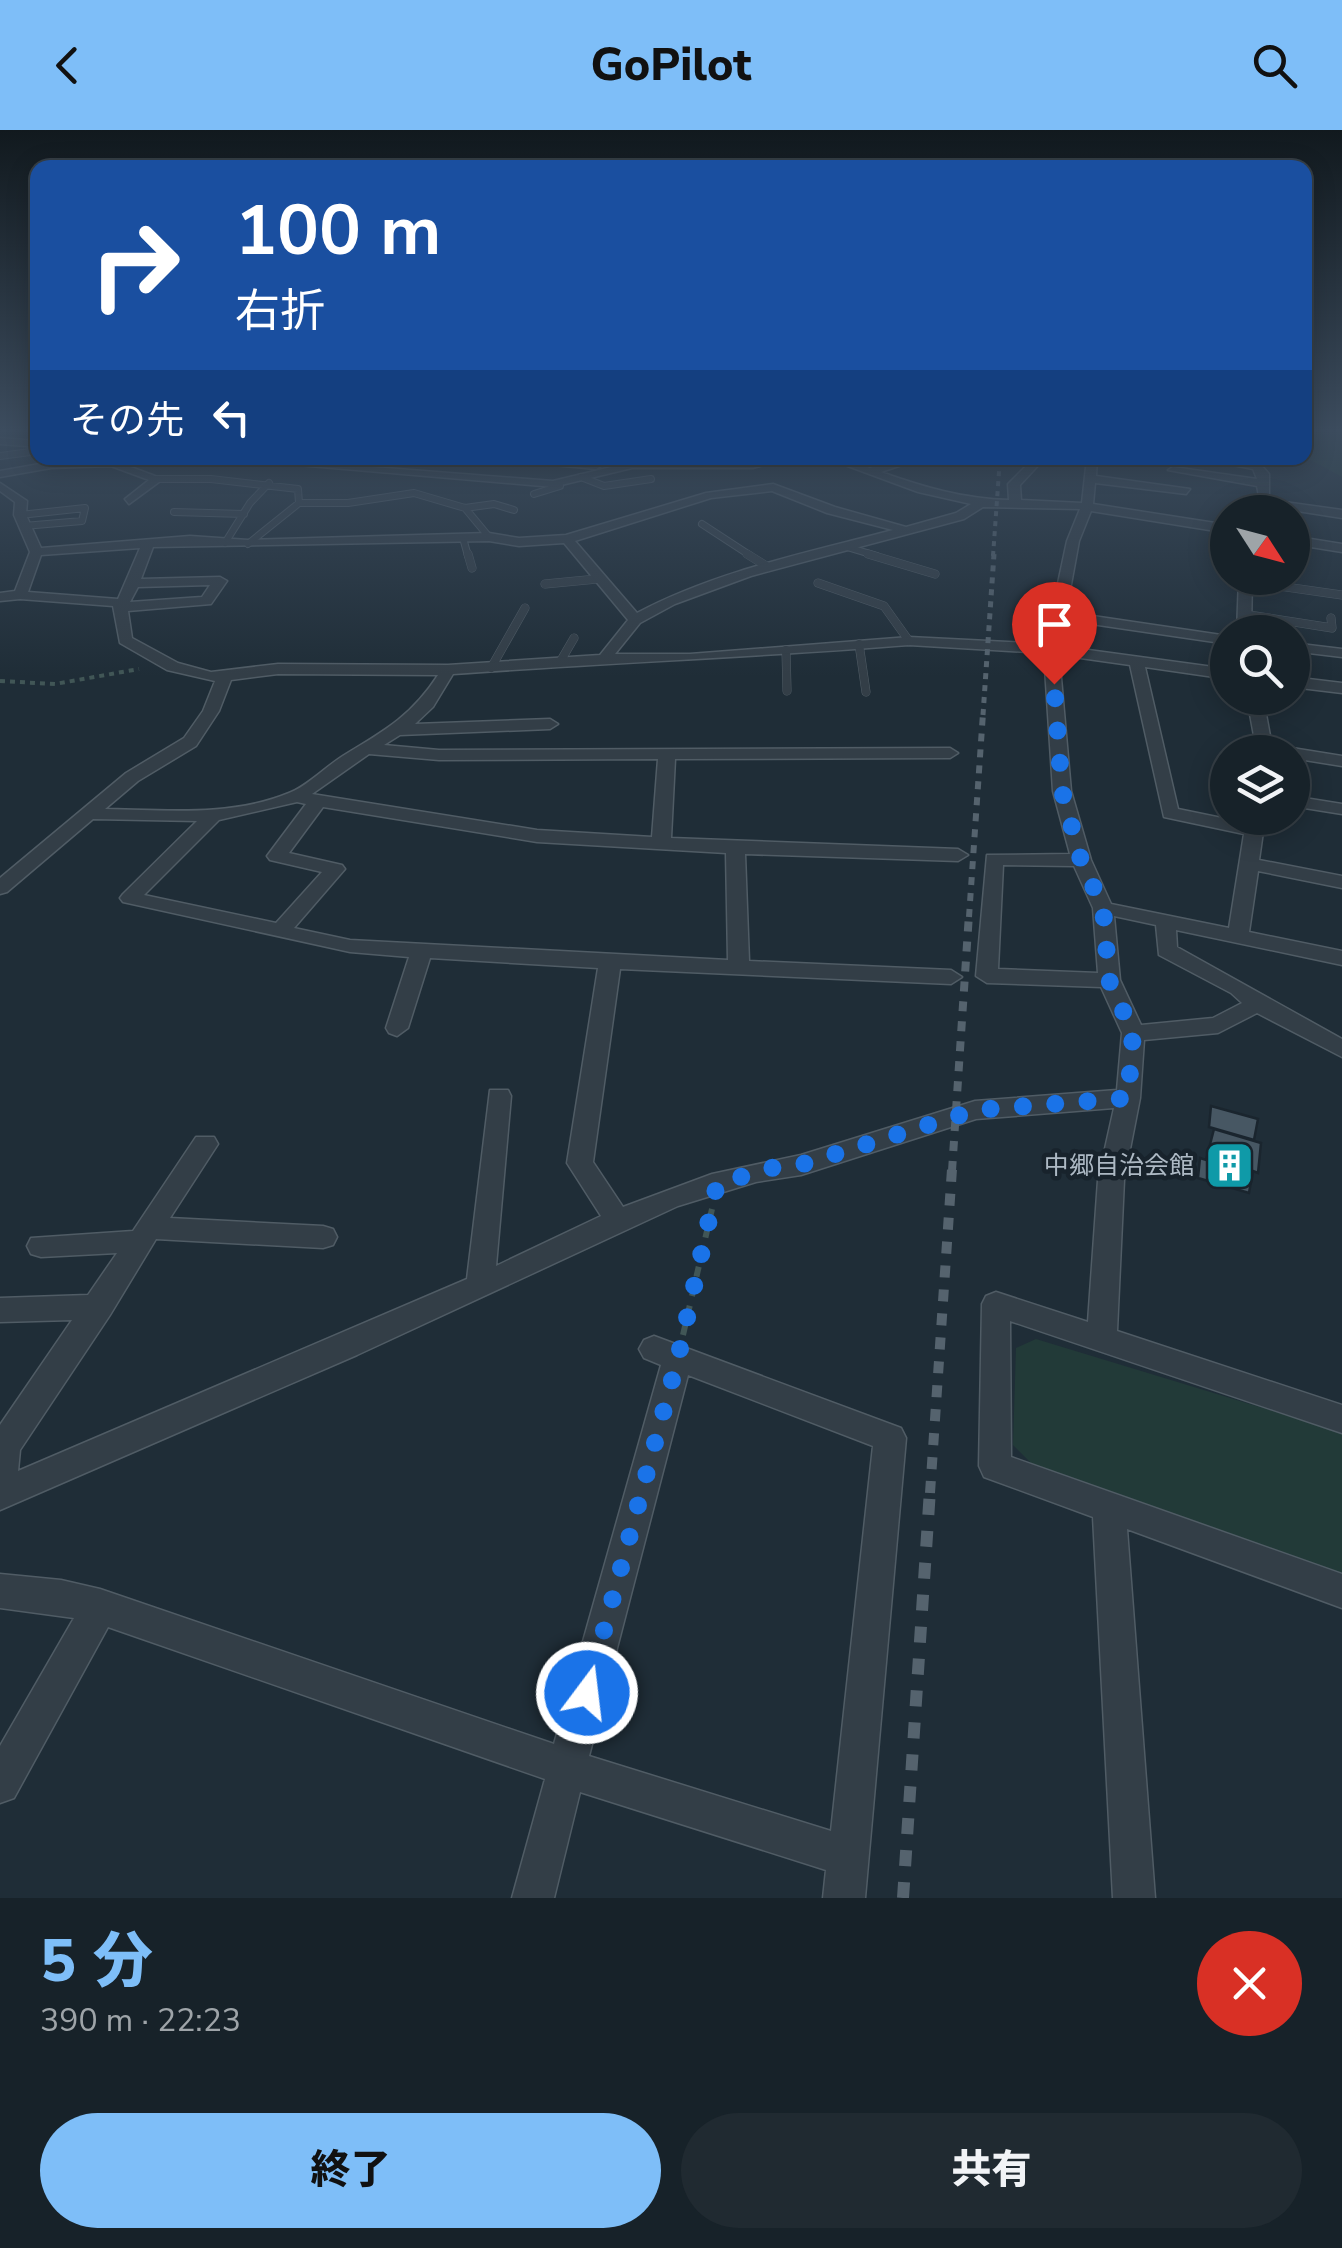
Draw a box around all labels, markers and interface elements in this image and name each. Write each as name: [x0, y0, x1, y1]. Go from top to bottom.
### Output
text: GoPilot: [590, 35, 752, 96]
icon: back: [40, 38, 95, 93]
icon: search: [1247, 38, 1302, 93]
text: 100 m: [235, 183, 441, 279]
icon: right: [70, 200, 200, 330]
text: 右折: [235, 281, 325, 342]
icon: left: [204, 390, 259, 445]
text: その先: [70, 395, 184, 446]
north arrow: [1210, 495, 1310, 595]
map controls: [1210, 495, 1310, 835]
pin: [1012, 582, 1097, 685]
icon: arrive: [1027, 597, 1082, 652]
button: search: [1210, 615, 1310, 715]
button: layers: [1210, 735, 1310, 835]
building icon: 中郷自治会館: [1203, 1140, 1255, 1192]
place label: 中郷自治会館: [1044, 1149, 1194, 1183]
position arrow: [535, 1641, 639, 1745]
text: 5 分: [40, 1920, 153, 2002]
button: close: [1197, 1931, 1302, 2036]
text: 390 m · 22:23: [40, 1999, 241, 2042]
button: 終了: [40, 2113, 661, 2228]
button: 共有: [681, 2113, 1302, 2228]

